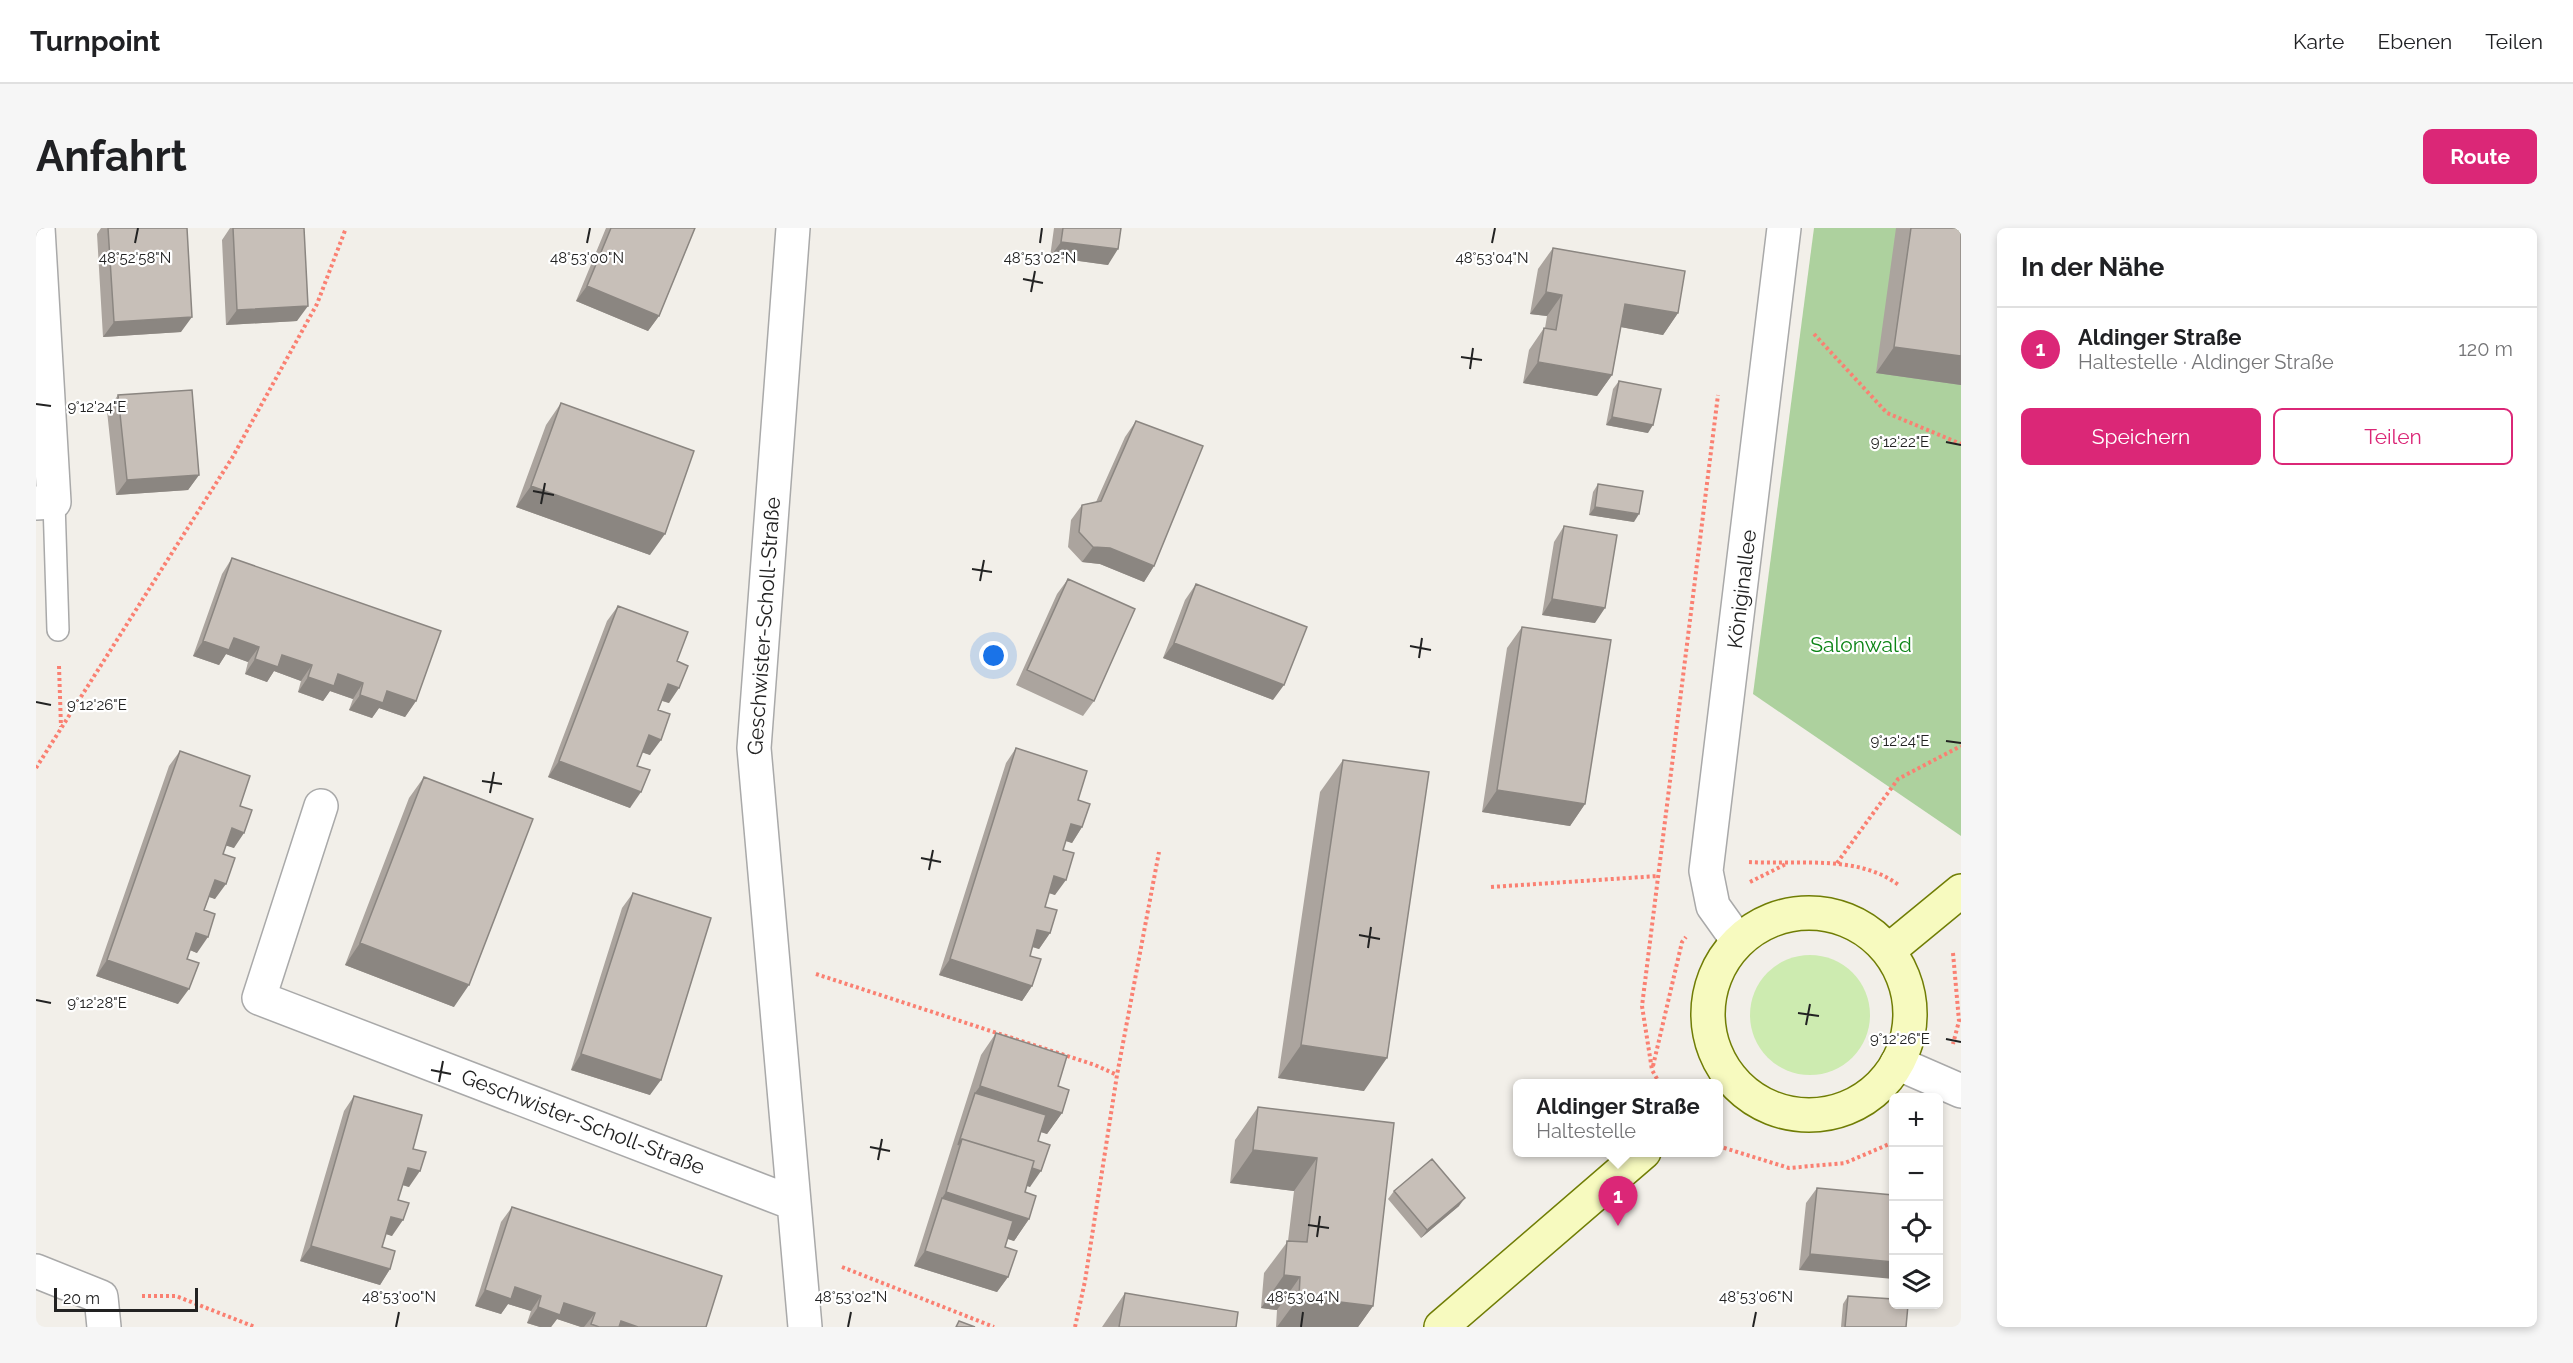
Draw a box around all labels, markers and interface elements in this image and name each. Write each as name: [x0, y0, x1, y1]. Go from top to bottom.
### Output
text: Turnpoint: [30, 25, 160, 58]
text: Karte: [2293, 29, 2344, 54]
text: Ebenen: [2377, 29, 2452, 54]
text: Teilen: [2485, 29, 2543, 54]
button: Route: [2423, 129, 2537, 184]
text: Anfahrt: [36, 132, 187, 181]
text: 48°52'58"N: [99, 249, 171, 267]
text: 48°53'00"N: [550, 249, 624, 267]
text: 48°53'02"N: [1004, 249, 1076, 267]
text: 48°53'04"N: [1455, 249, 1529, 267]
text: In der Nähe: [2021, 252, 2164, 282]
text: Aldinger Straße: [2078, 324, 2241, 350]
text: 1: [2036, 337, 2045, 361]
text: 120 m: [2458, 337, 2513, 361]
text: Haltestelle · Aldinger Straße: [2078, 350, 2334, 374]
text: 9°12'24"E: [68, 398, 126, 416]
button: Speichern: [2021, 408, 2261, 465]
button: Teilen: [2273, 408, 2513, 465]
text: 9°12'22"E: [1871, 433, 1929, 451]
street label: Geschwister-Scholl-Straße: [742, 496, 785, 756]
street label: Königinallee: [1722, 528, 1761, 650]
park label: Salonwald: [1810, 632, 1912, 657]
your location: [979, 641, 1008, 670]
text: 9°12'26"E: [67, 696, 127, 714]
text: 9°12'24"E: [1871, 732, 1929, 750]
text: 9°12'28"E: [67, 994, 127, 1012]
text: 9°12'26"E: [1870, 1030, 1930, 1048]
street label: Geschwister-Scholl-Straße: [458, 1064, 708, 1180]
popup: [1513, 1079, 1723, 1157]
text: Aldinger Straße: [1536, 1093, 1700, 1119]
map controls: [1889, 1093, 1943, 1309]
button: +: [1889, 1093, 1943, 1147]
text: Haltestelle: [1536, 1119, 1636, 1143]
button: −: [1889, 1147, 1943, 1201]
pin: 1: [1598, 1176, 1638, 1226]
button: locate: [1889, 1201, 1943, 1255]
button: layers: [1889, 1255, 1943, 1309]
scale bar: [54, 1285, 198, 1312]
text: 48°53'00"N: [362, 1288, 436, 1306]
text: 48°53'02"N: [815, 1288, 887, 1306]
text: 48°53'04"N: [1266, 1288, 1340, 1306]
text: 48°53'06"N: [1719, 1288, 1793, 1306]
text: 20 m: [63, 1289, 100, 1308]

